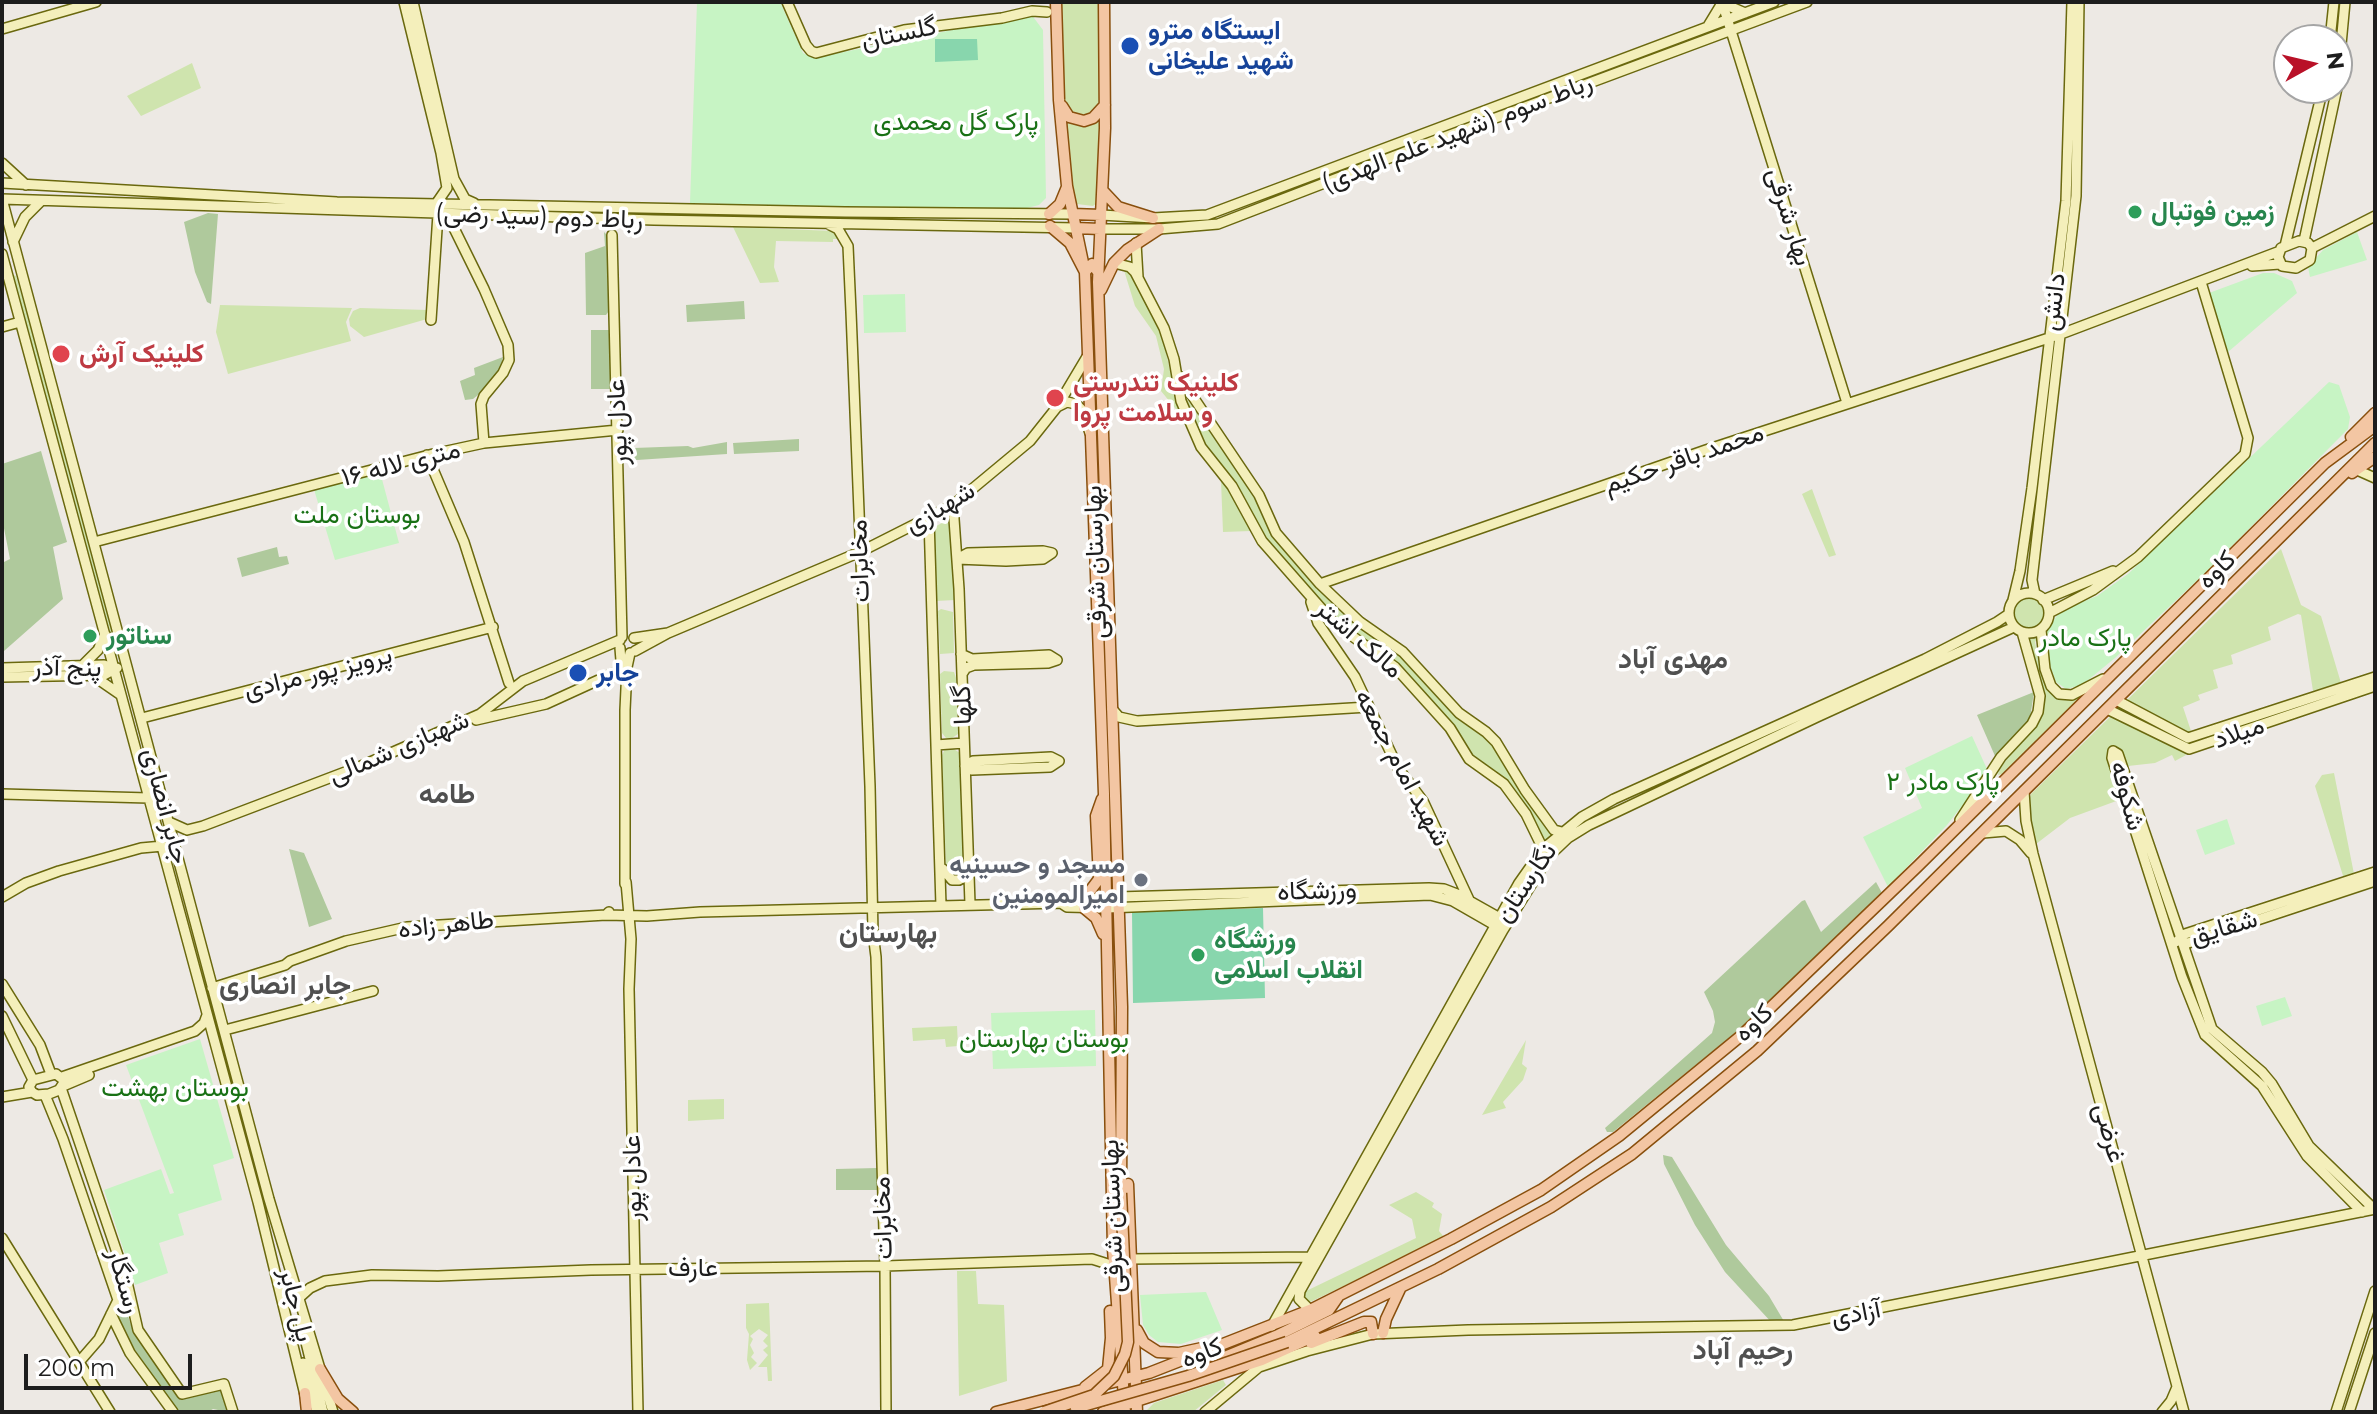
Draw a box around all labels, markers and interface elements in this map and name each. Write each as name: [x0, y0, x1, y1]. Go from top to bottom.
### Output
street label: گلستان: [859, 11, 939, 57]
place label: ایستگاه مترو شهید علیخانی: [1148, 15, 1294, 76]
north arrow: [2273, 24, 2353, 104]
marker: ایستگاه مترو شهید علیخانی: [1119, 35, 1141, 57]
text: N: [2321, 50, 2350, 72]
street label: رباط سوم (شهید علم الهدی): [1317, 67, 1597, 199]
park label: پارک گل محمدی: [873, 106, 1039, 138]
street label: بهار شرقی: [1759, 164, 1819, 270]
place label: زمین فوتبال: [2151, 196, 2275, 228]
street label: رباط دوم (سید رضی): [434, 198, 644, 236]
marker: زمین فوتبال: [2126, 203, 2144, 221]
street label: دانش: [2035, 271, 2073, 333]
place label: کلینیک آرش: [79, 338, 204, 370]
marker: کلینیک آرش: [50, 343, 72, 365]
place label: کلینیک تندرستی و سلامت پروا: [1073, 367, 1239, 428]
street label: عادل پور: [601, 378, 635, 466]
marker: کلینیک تندرستی و سلامت پروا: [1044, 387, 1066, 409]
street label: محمد باقر حکیم: [1600, 417, 1768, 501]
street label: ۱۶ متری لاله: [338, 434, 464, 494]
street label: شهبازی: [899, 475, 981, 541]
street label: بهارستان شرقی: [1078, 485, 1114, 639]
park label: بوستان ملت: [293, 499, 421, 531]
street label: مخابرات: [843, 519, 877, 603]
street label: کاوه: [2191, 544, 2243, 596]
street label: مالک اشتر: [1309, 593, 1409, 685]
place label: سناتور: [106, 620, 172, 652]
park label: پارک مادر: [2039, 622, 2131, 654]
marker: سناتور: [81, 627, 99, 645]
street label: پرویز پور مرادی: [241, 640, 395, 706]
district label: مهدی آباد: [1618, 643, 1728, 677]
street label: پنج آذر: [32, 652, 102, 684]
place label: جابر: [596, 657, 639, 689]
marker: جابر: [567, 662, 589, 684]
street label: شهید امام جمعه: [1348, 684, 1456, 852]
street label: گلها: [947, 685, 979, 725]
street label: شهبازی شمالی: [324, 704, 474, 792]
street label: میلاد: [2210, 710, 2268, 756]
street label: جابر انصاری: [135, 745, 195, 867]
street label: شکوفه: [2103, 758, 2151, 834]
park label: پارک مادر ۲: [1886, 766, 2000, 798]
district label: طامه: [419, 778, 475, 812]
street label: نگارستان: [1488, 837, 1564, 929]
place label: مسجد و حسینیه امیرالمومنین: [949, 849, 1125, 910]
marker: مسجد و حسینیه امیرالمومنین: [1132, 871, 1150, 889]
street label: ورزشگاه: [1277, 874, 1357, 908]
street label: طاهر زاده: [396, 904, 496, 946]
street label: شقایق: [2187, 904, 2261, 952]
district label: بهارستان: [839, 917, 937, 951]
place label: ورزشگاه انقلاب اسلامی: [1214, 924, 1363, 986]
marker: ورزشگاه انقلاب اسلامی: [1189, 946, 1207, 964]
district label: جابر انصاری: [219, 969, 351, 1003]
street label: کاوه: [1728, 997, 1780, 1049]
park label: بوستان بهارستان: [959, 1023, 1129, 1055]
park label: بوستان بهشت: [101, 1072, 249, 1104]
street label: غرضی: [2086, 1100, 2132, 1166]
street label: عادل پور: [617, 1135, 649, 1221]
street label: بهارستان شرقی: [1095, 1139, 1131, 1293]
street label: مخابرات: [866, 1176, 900, 1260]
street label: رستگار: [100, 1245, 148, 1317]
street label: عارف: [668, 1252, 718, 1284]
street label: پل جابر: [272, 1265, 320, 1345]
street label: آزادی: [1828, 1294, 1884, 1334]
street label: کاوه: [1177, 1331, 1227, 1375]
district label: رحیم آباد: [1693, 1334, 1793, 1368]
scale bar: [28, 1338, 196, 1388]
text: 200 m: [38, 1353, 115, 1382]

